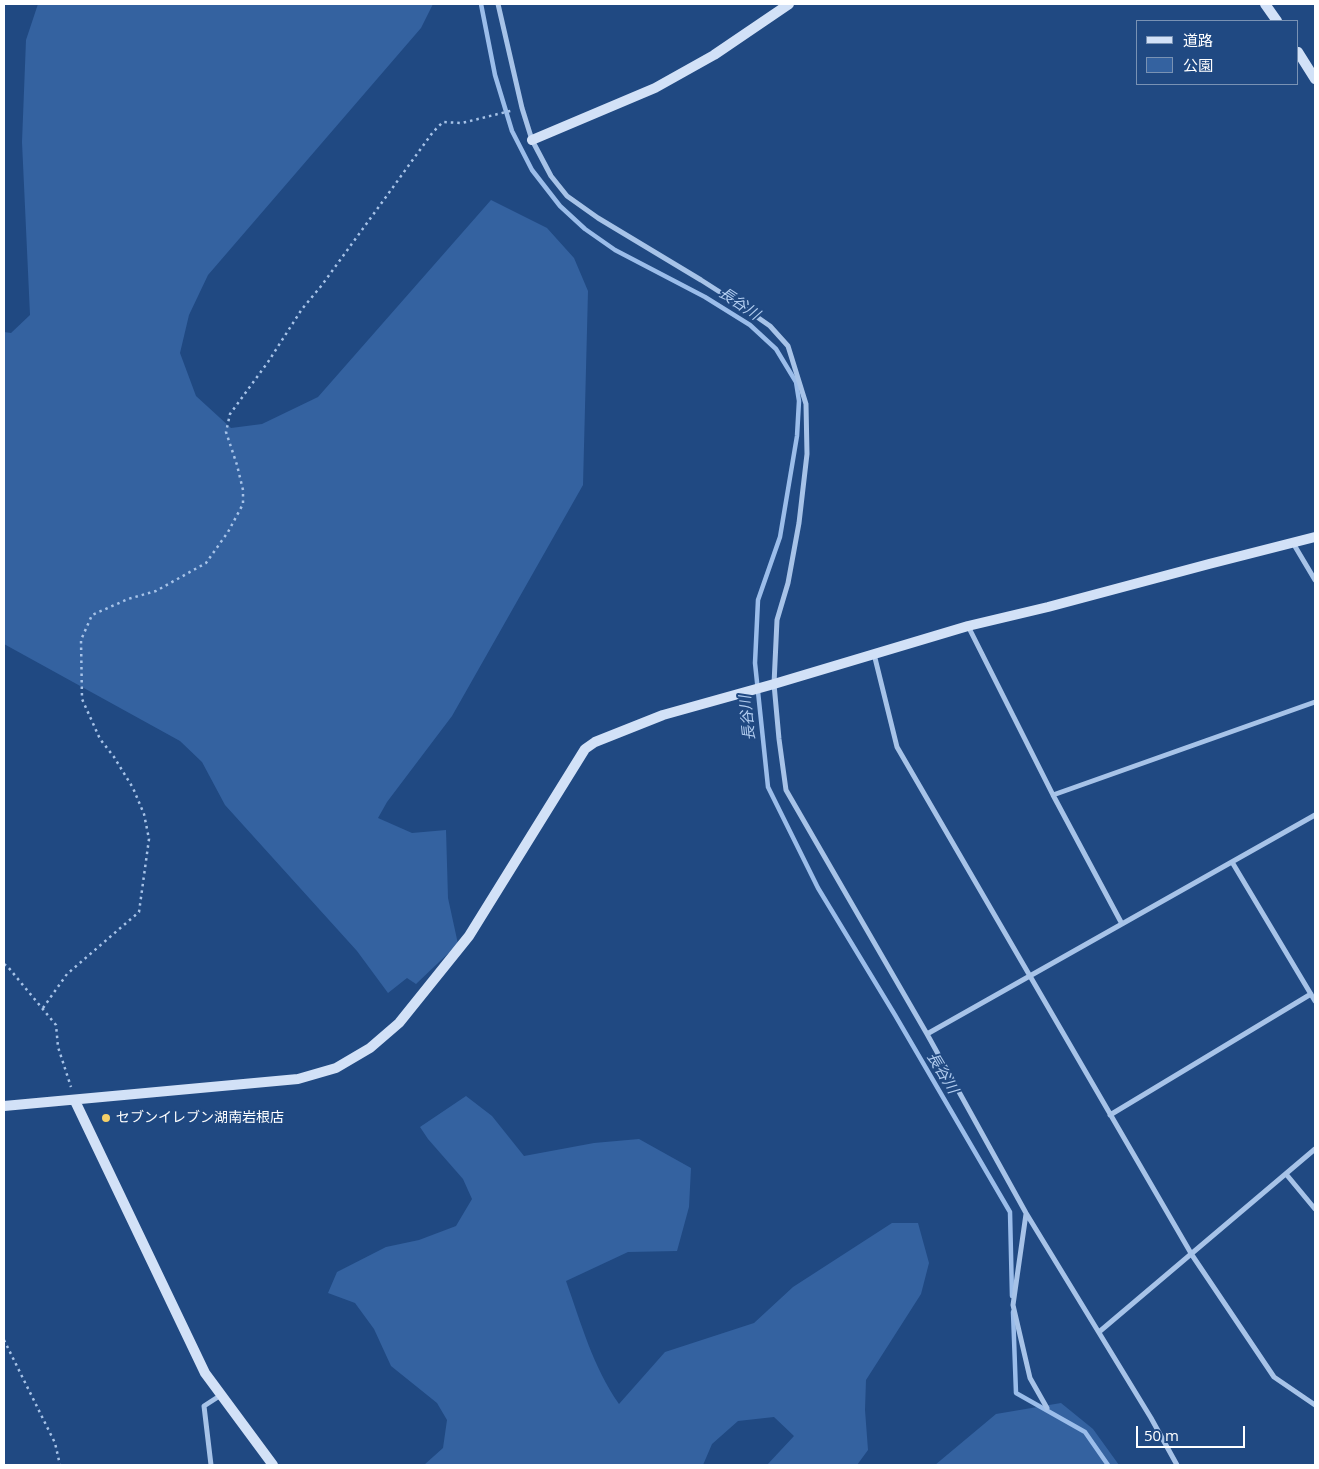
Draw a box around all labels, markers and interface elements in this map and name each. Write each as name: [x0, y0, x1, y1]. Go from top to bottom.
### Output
legend: [1136, 20, 1299, 85]
text: 道路: [1183, 30, 1213, 50]
text: 公園: [1183, 55, 1213, 75]
water label: 長谷川: [715, 284, 763, 324]
water label: 長谷川: [737, 695, 759, 741]
water label: 長谷川: [923, 1049, 961, 1097]
place label: セブンイレブン湖南岩根店: [116, 1110, 284, 1126]
marker: セブンイレブン湖南岩根店: [100, 1112, 112, 1124]
scale bar: [1139, 1416, 1248, 1448]
text: 50 m: [1144, 1425, 1179, 1445]

